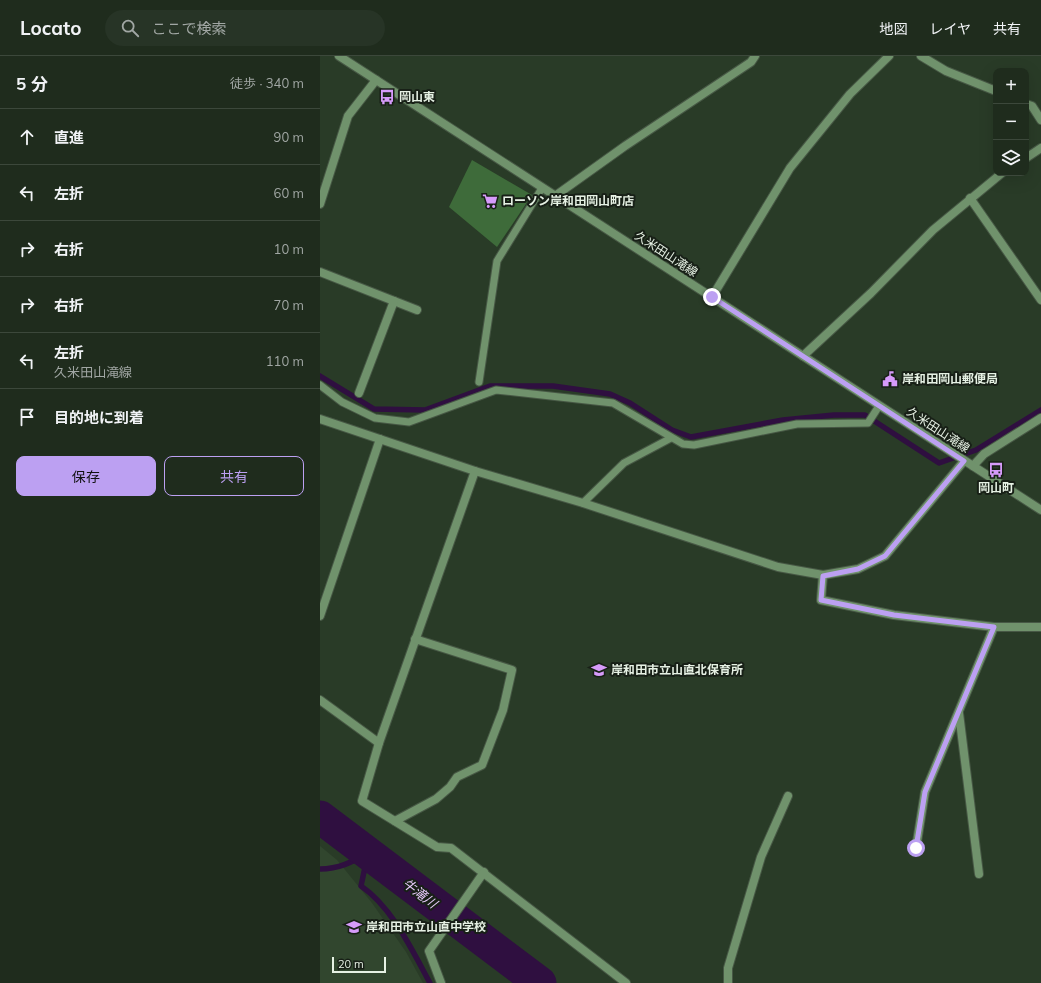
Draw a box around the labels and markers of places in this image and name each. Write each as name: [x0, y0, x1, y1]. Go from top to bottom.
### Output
bus stop icon: 岡山東: [378, 88, 396, 106]
place label: 岡山東: [399, 89, 435, 104]
supermarket icon: ローソン岸和田岡山町店: [481, 192, 499, 210]
place label: ローソン岸和田岡山町店: [502, 193, 634, 208]
public building icon: 岸和田岡山郵便局: [881, 370, 899, 388]
place label: 岸和田岡山郵便局: [902, 371, 998, 386]
bus stop icon: 岡山町: [987, 461, 1005, 479]
place label: 岡山町: [978, 480, 1014, 495]
school or university icon: 岸和田市立山直北保育所: [590, 661, 608, 679]
place label: 岸和田市立山直北保育所: [611, 662, 743, 677]
school or university icon: 岸和田市立山直中学校: [345, 918, 363, 936]
place label: 岸和田市立山直中学校: [366, 919, 486, 934]

